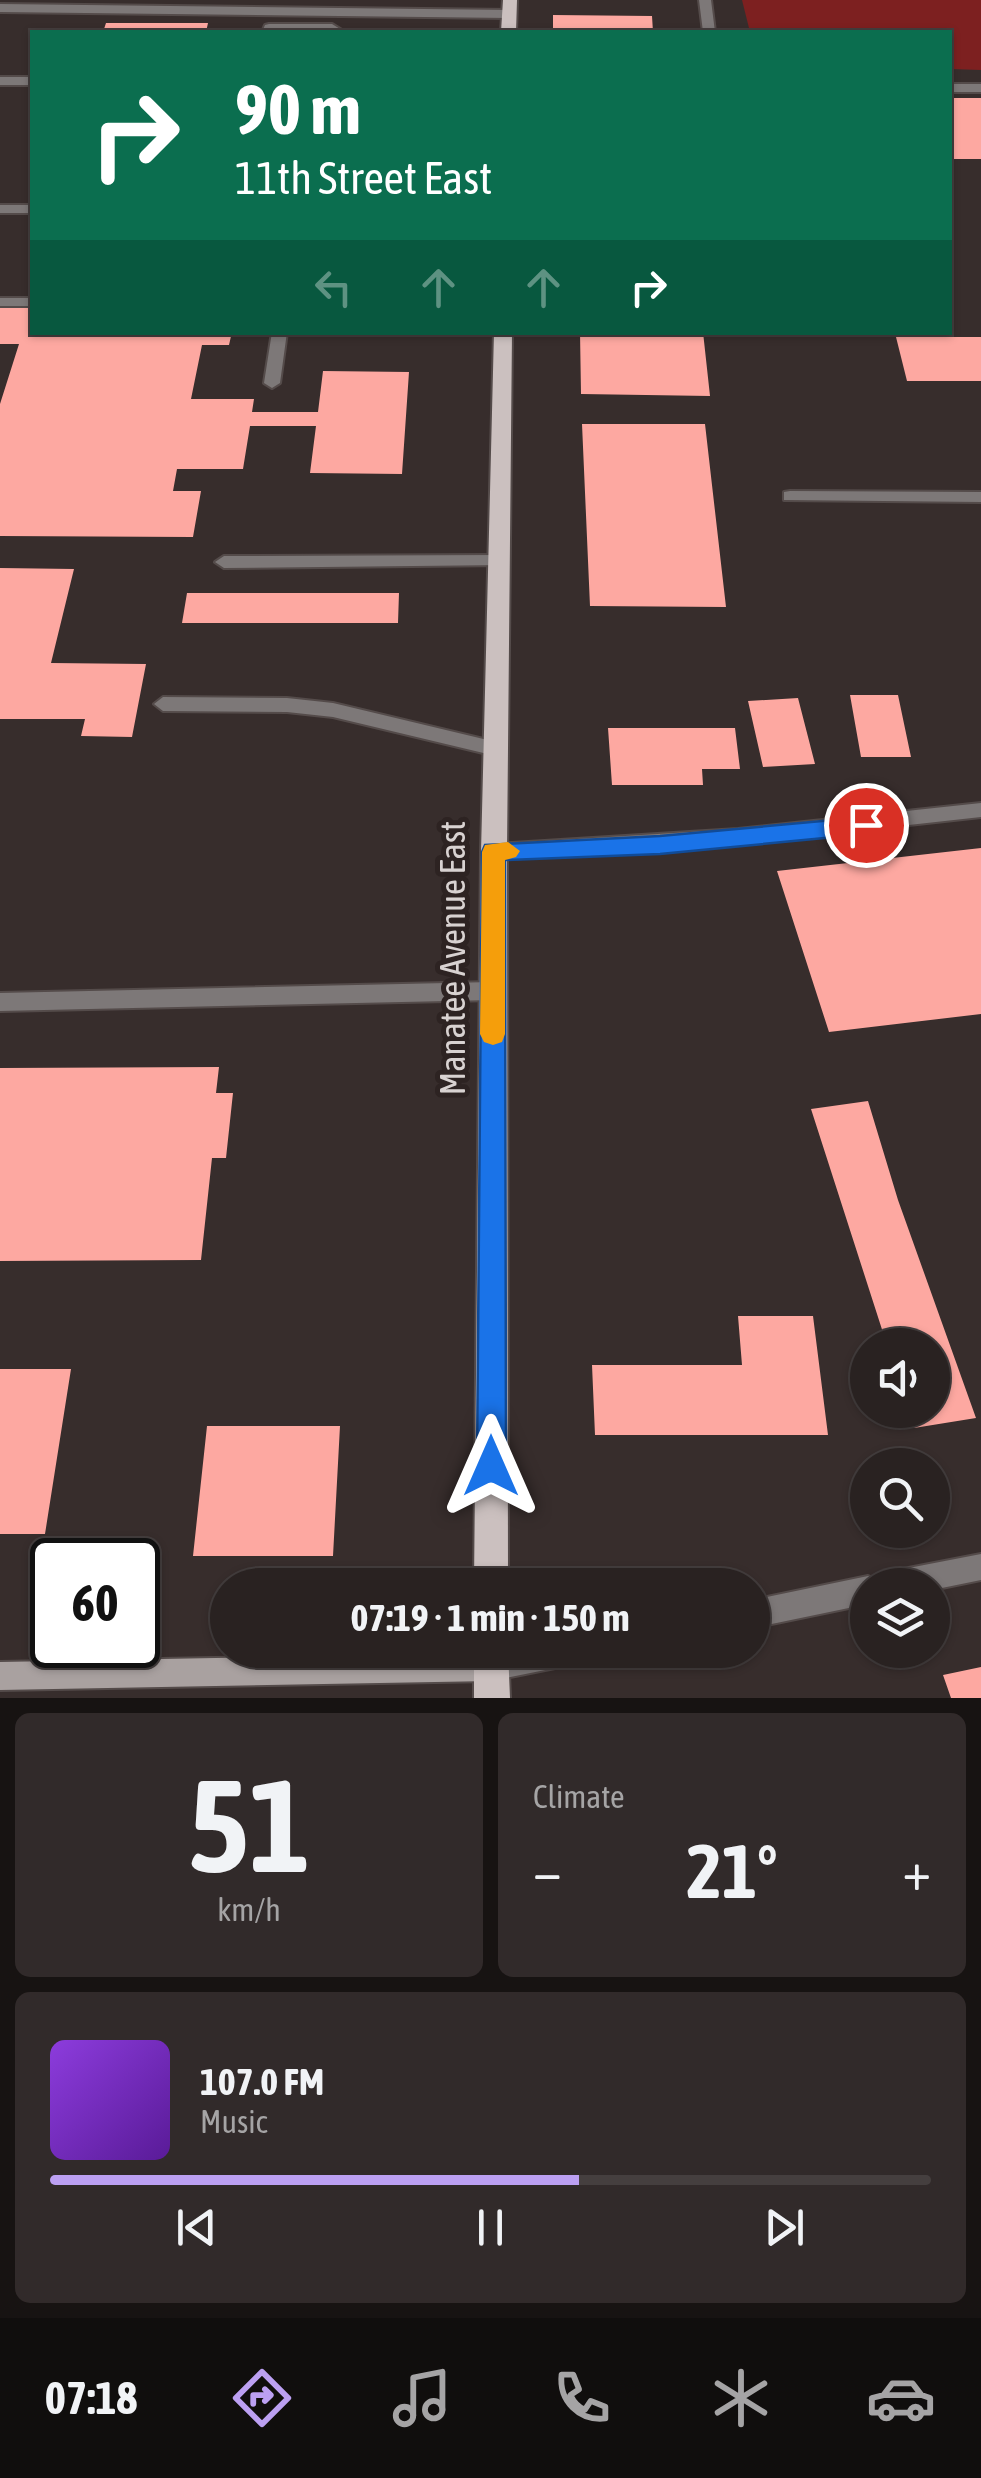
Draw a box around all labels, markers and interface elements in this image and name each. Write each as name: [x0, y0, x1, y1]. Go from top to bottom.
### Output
text: 90 m: [235, 69, 361, 149]
icon: right: [70, 70, 200, 200]
text: 11th Street East: [235, 152, 492, 204]
icon: left: [306, 260, 361, 315]
icon: ahead: [411, 260, 466, 315]
icon: ahead: [516, 260, 571, 315]
icon: right: [621, 260, 676, 315]
pin: [824, 783, 909, 868]
icon: arrive: [839, 798, 894, 853]
street label: Manatee Avenue East: [432, 821, 472, 1095]
map controls: [850, 1328, 950, 1668]
button: sound: [850, 1328, 950, 1428]
position arrow: [439, 1414, 543, 1518]
button: search: [850, 1448, 950, 1548]
speed limit sign: 60: [30, 1538, 160, 1668]
button: layers: [850, 1568, 950, 1668]
text: 07:19 · 1 min · 150 m: [350, 1596, 630, 1639]
text: 51: [188, 1751, 310, 1900]
text: Climate: [533, 1778, 625, 1815]
text: 21°: [686, 1828, 778, 1914]
text: −: [533, 1839, 562, 1902]
text: +: [902, 1839, 931, 1902]
text: km/h: [217, 1891, 281, 1928]
text: 107.0 FM: [200, 2060, 324, 2103]
text: Music: [200, 2103, 267, 2140]
icon: previous: [169, 2200, 224, 2255]
icon: pause: [463, 2200, 518, 2255]
icon: next: [757, 2200, 812, 2255]
icon: directions: [227, 2363, 297, 2433]
icon: music: [387, 2363, 457, 2433]
icon: phone: [547, 2363, 617, 2433]
icon: climate: [706, 2363, 776, 2433]
icon: car: [866, 2363, 936, 2433]
text: 07:18: [45, 2372, 137, 2424]

